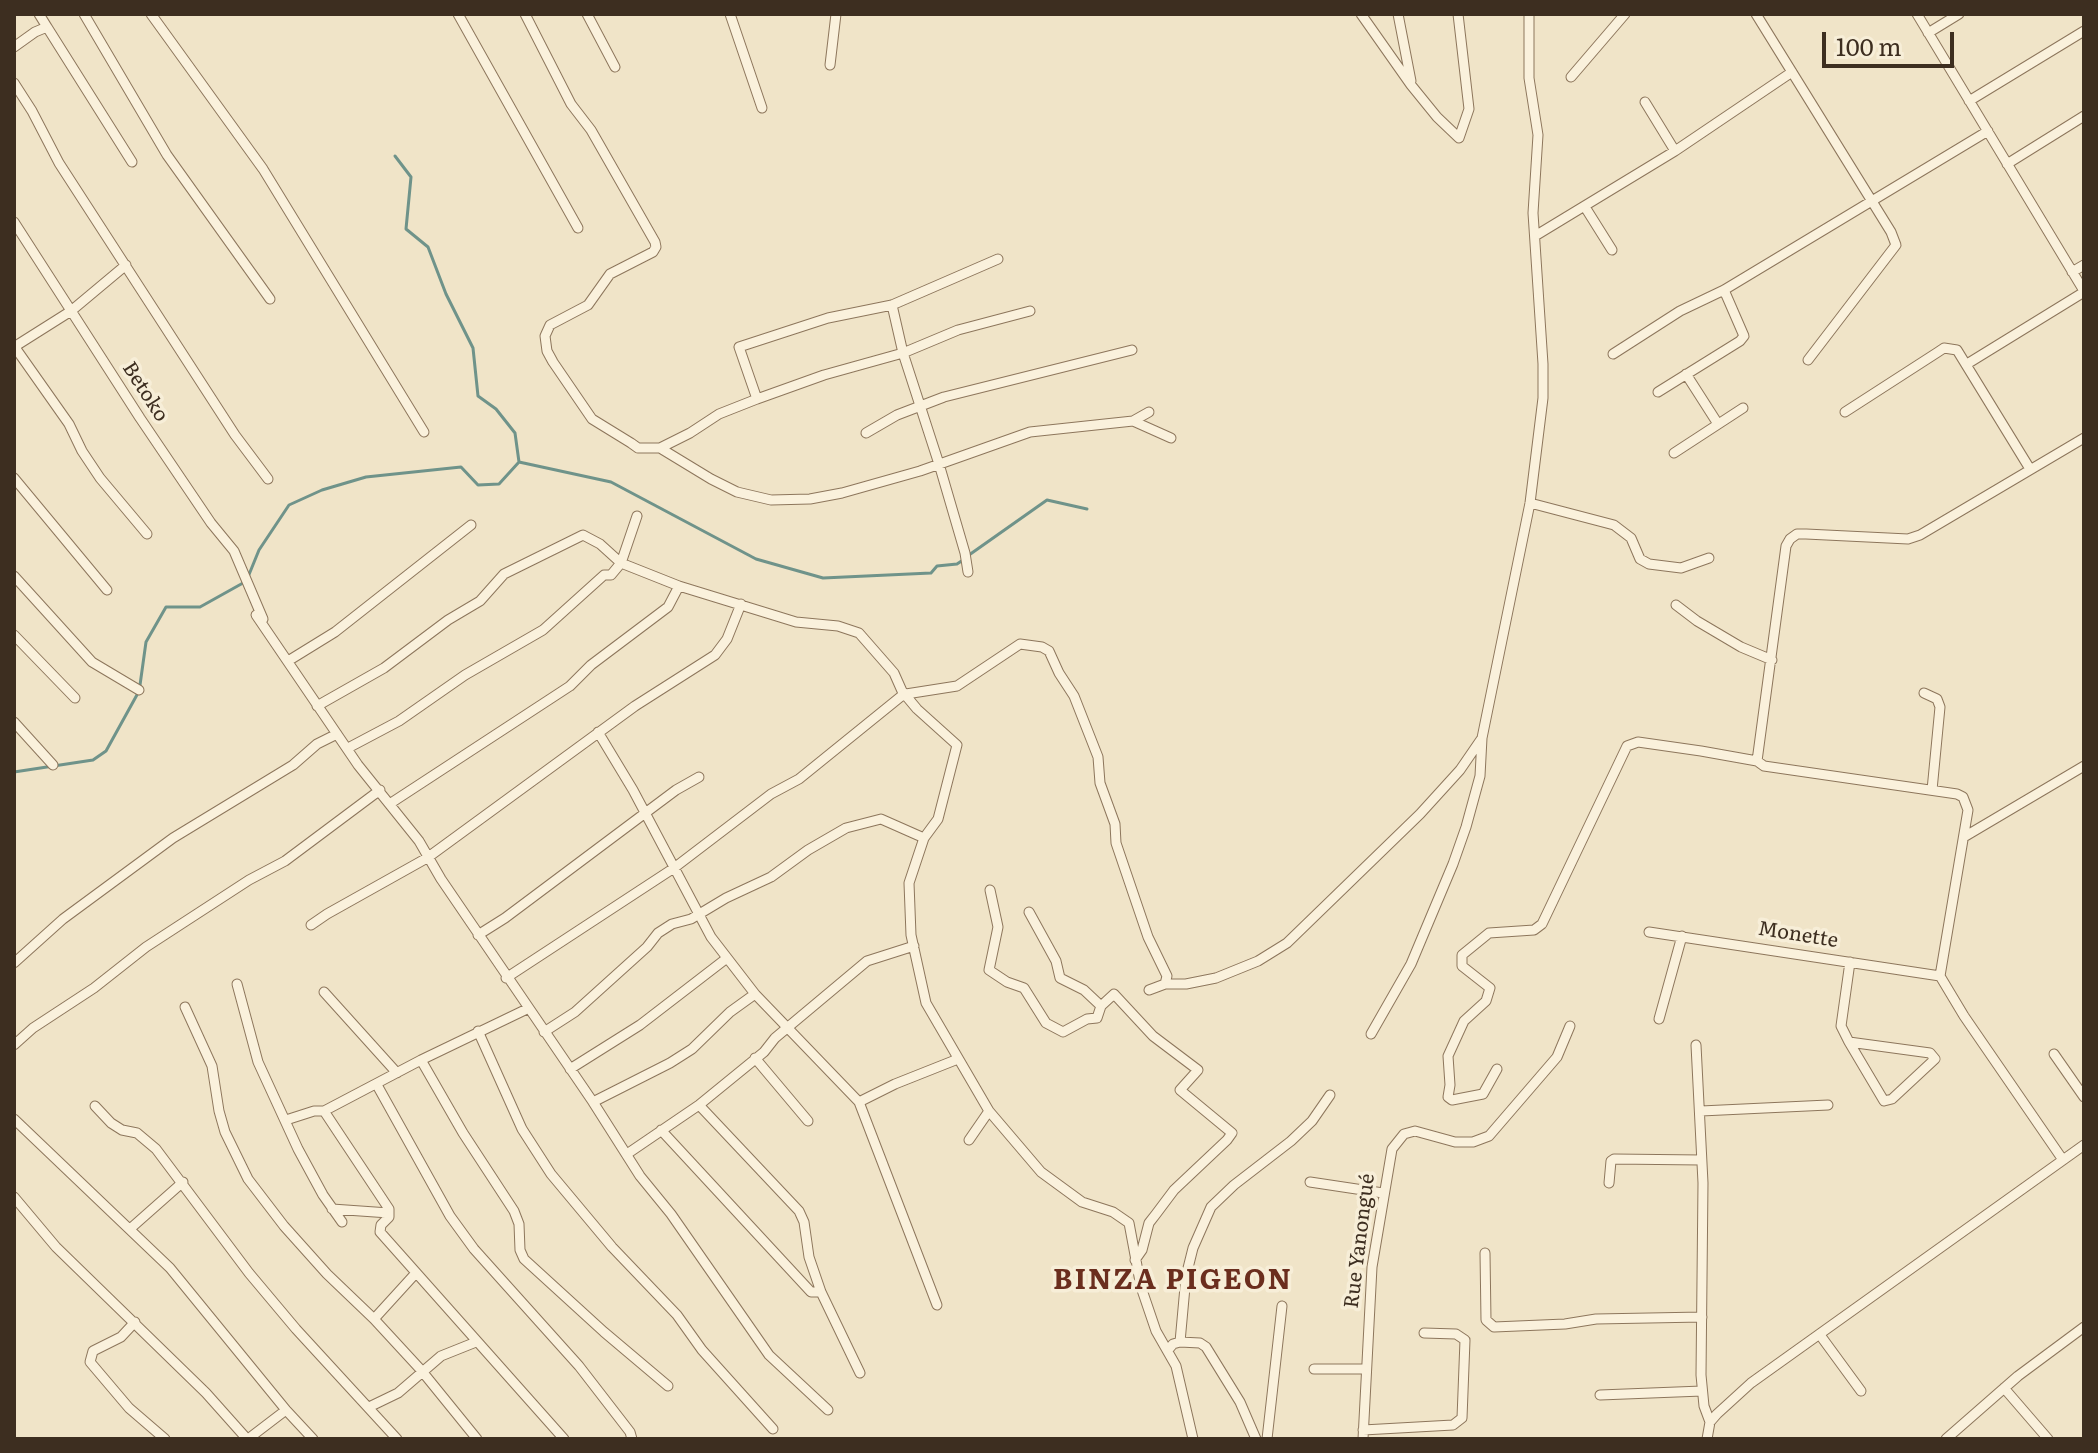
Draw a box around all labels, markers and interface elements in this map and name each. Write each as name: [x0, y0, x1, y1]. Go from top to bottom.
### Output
scale bar: [1826, 16, 1958, 66]
text: 100 m: [1836, 28, 1902, 63]
street label: Betoko: [117, 358, 173, 426]
street label: Monette: [1756, 917, 1840, 953]
street label: Rue Yanongué: [1340, 1172, 1380, 1310]
district label: BINZA PIGEON: [1053, 1264, 1293, 1298]

